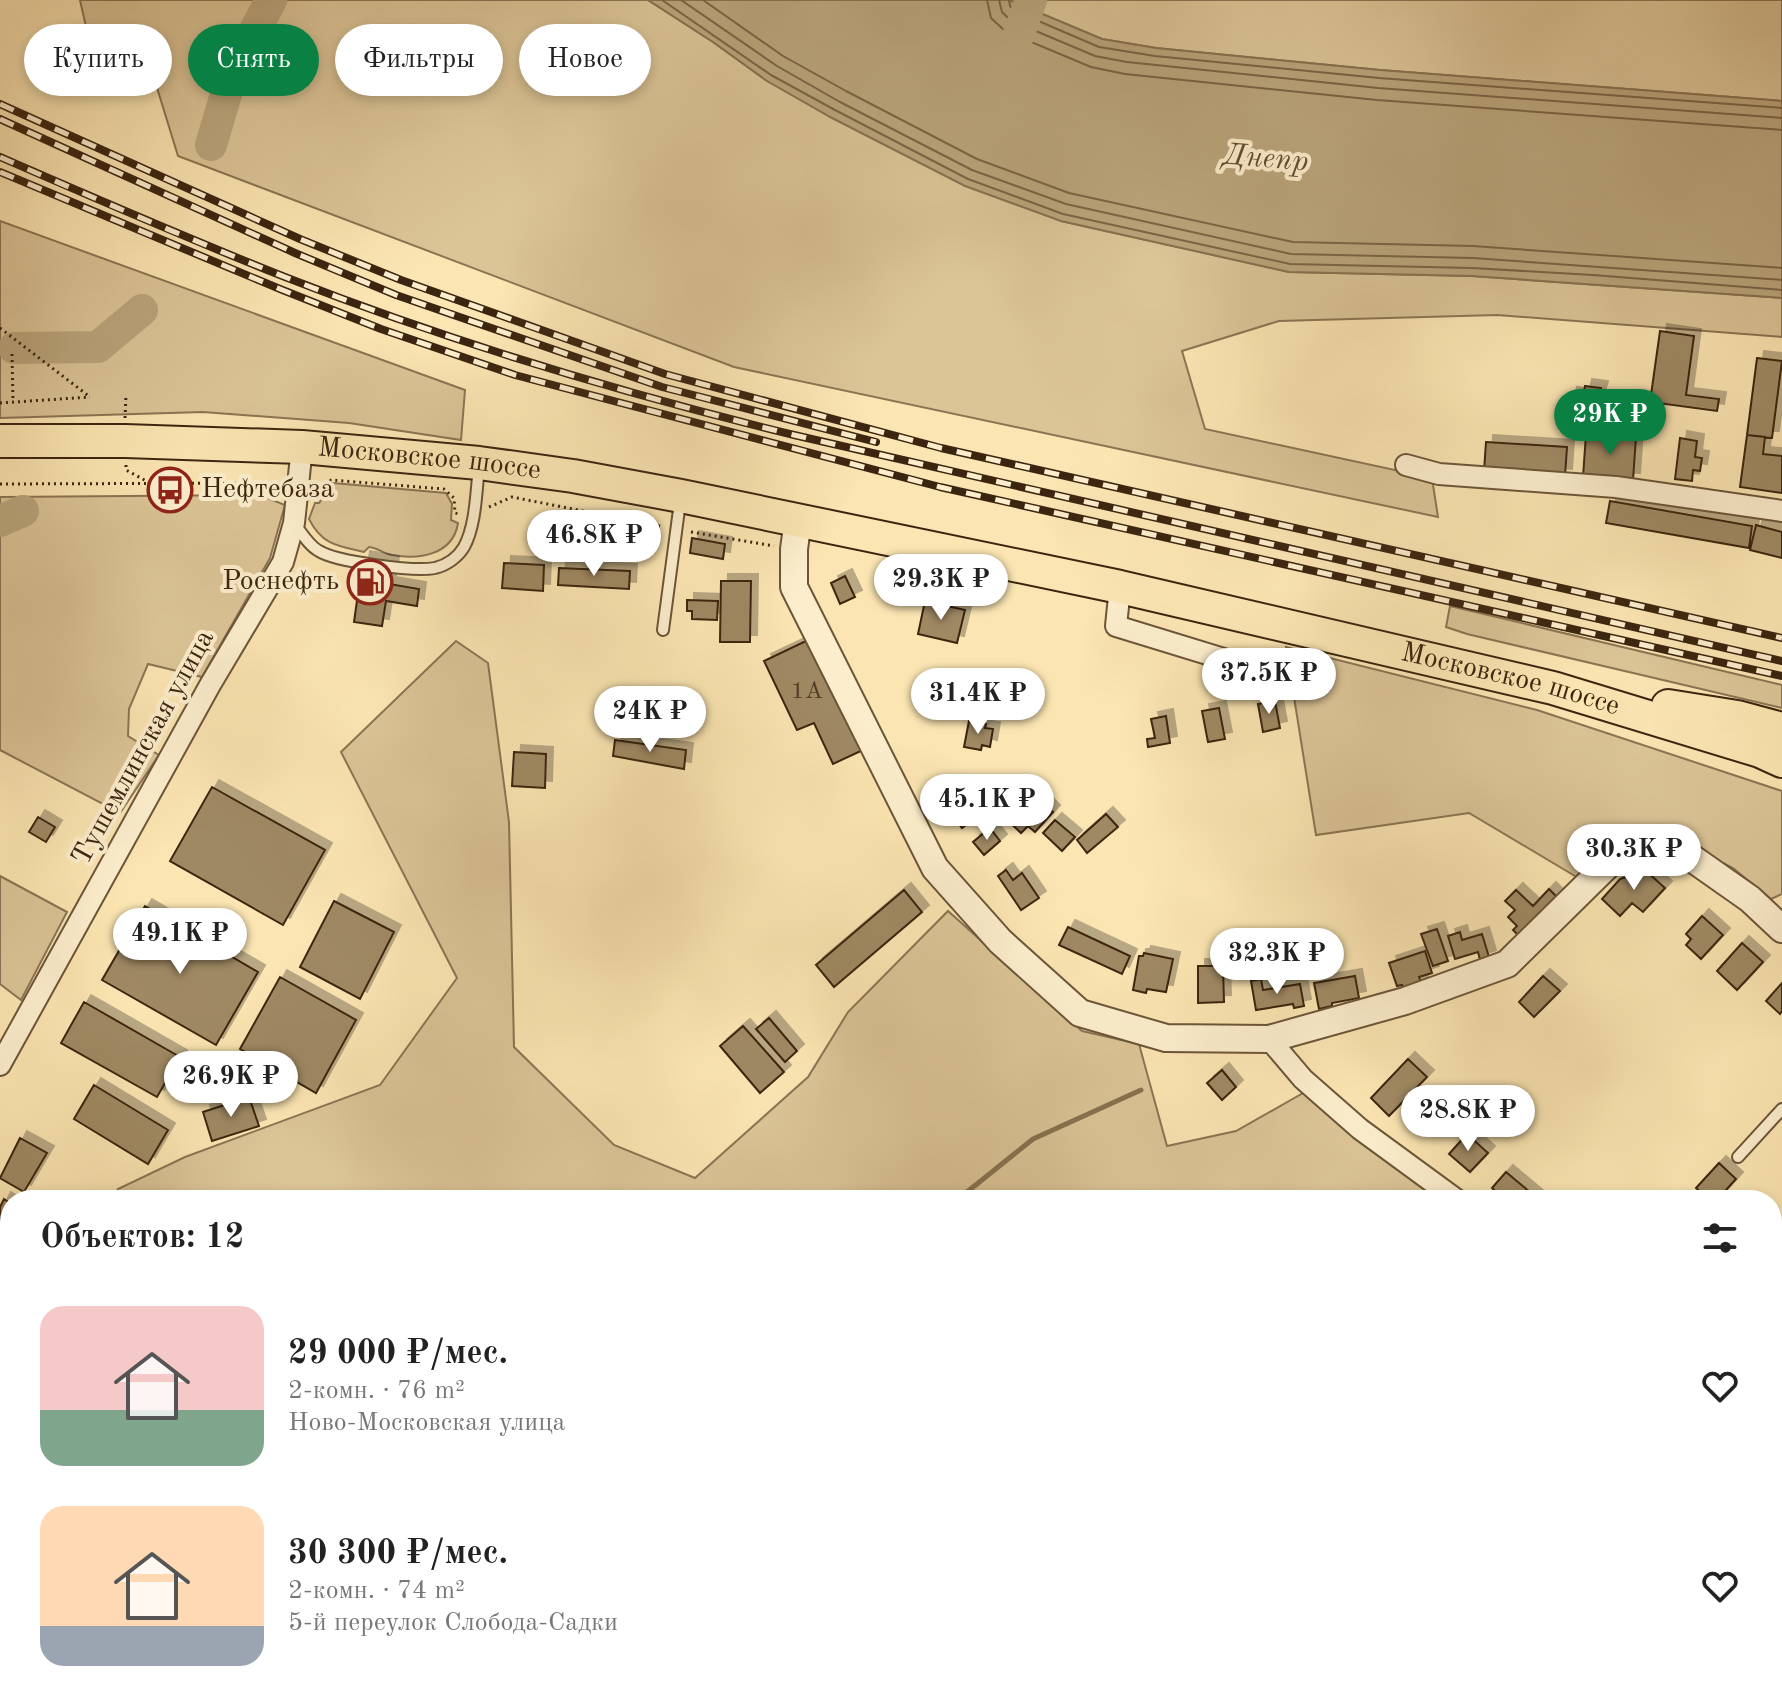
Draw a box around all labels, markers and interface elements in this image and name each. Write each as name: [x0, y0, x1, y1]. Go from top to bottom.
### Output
chip: Купить: [24, 24, 172, 96]
chip: Снять: [188, 24, 319, 96]
chip: Фильтры: [335, 24, 503, 96]
chip: Новое: [519, 24, 651, 96]
water label: Днепр: [1218, 140, 1310, 178]
pin: 29K ₽: [1554, 389, 1666, 457]
text: 29K ₽: [1572, 402, 1648, 428]
street label: Московское шоссе: [316, 434, 543, 485]
bus stop icon: Нефтебаза: [146, 466, 194, 514]
place label: Нефтебаза: [201, 476, 335, 504]
pin: 46.8K ₽: [520, 510, 668, 578]
text: 46.8K ₽: [545, 523, 643, 549]
pin: 29.3K ₽: [867, 554, 1015, 622]
fuel station icon: Роснефть: [346, 558, 394, 606]
text: 29.3K ₽: [892, 567, 990, 593]
place label: Роснефть: [222, 568, 339, 596]
street label: Тушемлинская улица: [68, 626, 220, 870]
street label: Московское шоссе: [1398, 639, 1623, 721]
pin: 37.5K ₽: [1195, 648, 1343, 716]
text: 37.5K ₽: [1220, 661, 1318, 687]
pin: 31.4K ₽: [904, 668, 1052, 736]
house number: 1А: [791, 680, 823, 704]
text: 31.4K ₽: [929, 681, 1027, 707]
pin: 24K ₽: [594, 686, 706, 754]
text: 24K ₽: [612, 699, 688, 725]
pin: 45.1K ₽: [913, 774, 1061, 842]
text: 45.1K ₽: [938, 787, 1036, 813]
pin: 30.3K ₽: [1560, 824, 1708, 892]
text: 30.3K ₽: [1585, 837, 1683, 863]
pin: 49.1K ₽: [106, 908, 254, 976]
text: 49.1K ₽: [131, 921, 229, 947]
pin: 32.3K ₽: [1203, 928, 1351, 996]
text: 32.3K ₽: [1228, 941, 1326, 967]
pin: 26.9K ₽: [157, 1051, 305, 1119]
text: 26.9K ₽: [182, 1064, 280, 1090]
pin: 28.8K ₽: [1394, 1085, 1542, 1153]
text: 28.8K ₽: [1419, 1098, 1517, 1124]
icon: filters: [1698, 1216, 1742, 1260]
text: Объектов: 12: [40, 1221, 244, 1255]
text: 29 000 ₽/мес.: [288, 1337, 508, 1371]
icon: home: [104, 1338, 200, 1434]
icon: heart: [1698, 1364, 1742, 1408]
text: 2-комн. · 76 m²: [288, 1378, 465, 1404]
text: Ново-Московская улица: [288, 1410, 565, 1436]
text: 30 300 ₽/мес.: [288, 1537, 508, 1571]
icon: home: [104, 1538, 200, 1634]
icon: heart: [1698, 1564, 1742, 1608]
text: 2-комн. · 74 m²: [288, 1578, 465, 1604]
text: 5-й переулок Слобода-Садки: [288, 1610, 618, 1636]

